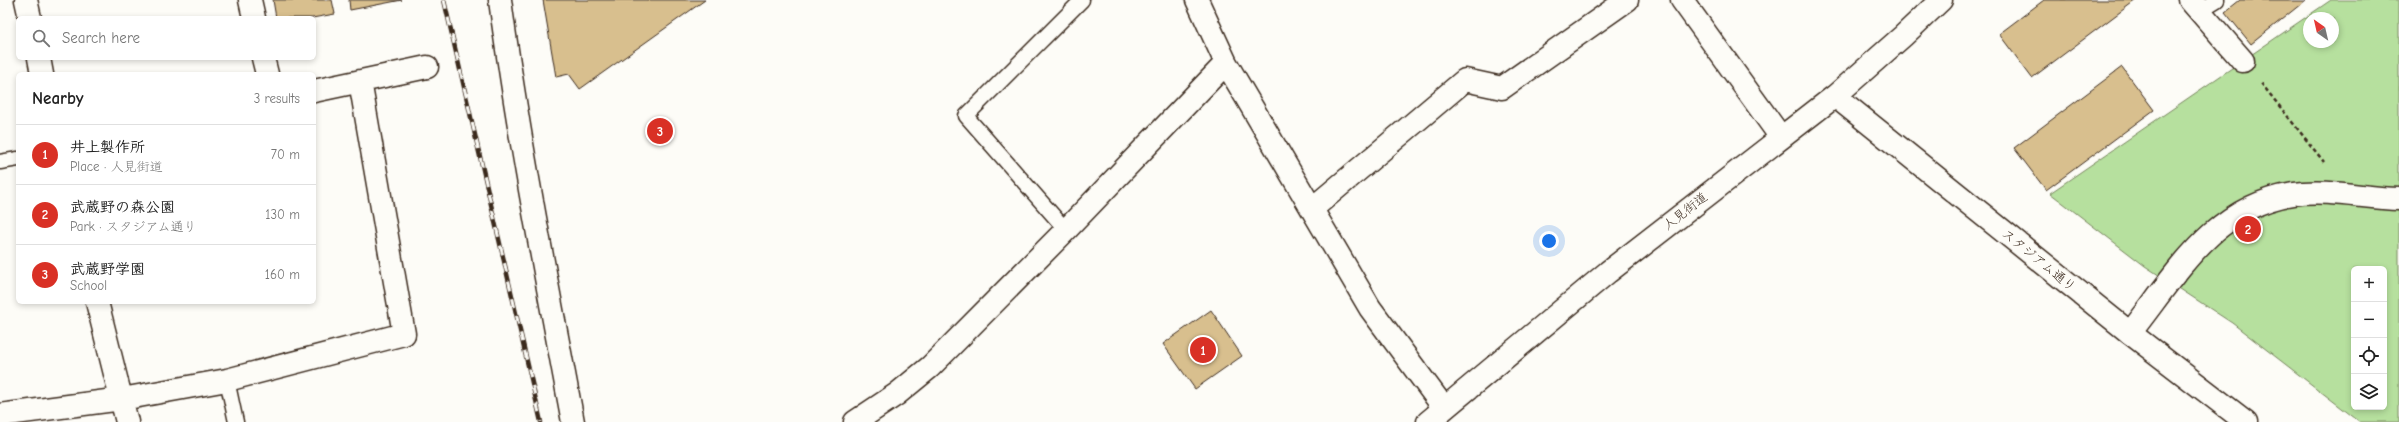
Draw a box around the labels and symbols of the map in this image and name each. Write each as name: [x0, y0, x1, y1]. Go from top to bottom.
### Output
north arrow: [2303, 12, 2339, 48]
pin: 3: [647, 116, 673, 146]
street label: 人見街道: [1660, 189, 1710, 233]
pin: 2: [2235, 214, 2261, 244]
street label: スタジアム通り: [1999, 226, 2079, 294]
your location: [1539, 231, 1559, 251]
pin: 1: [1190, 335, 1216, 365]

